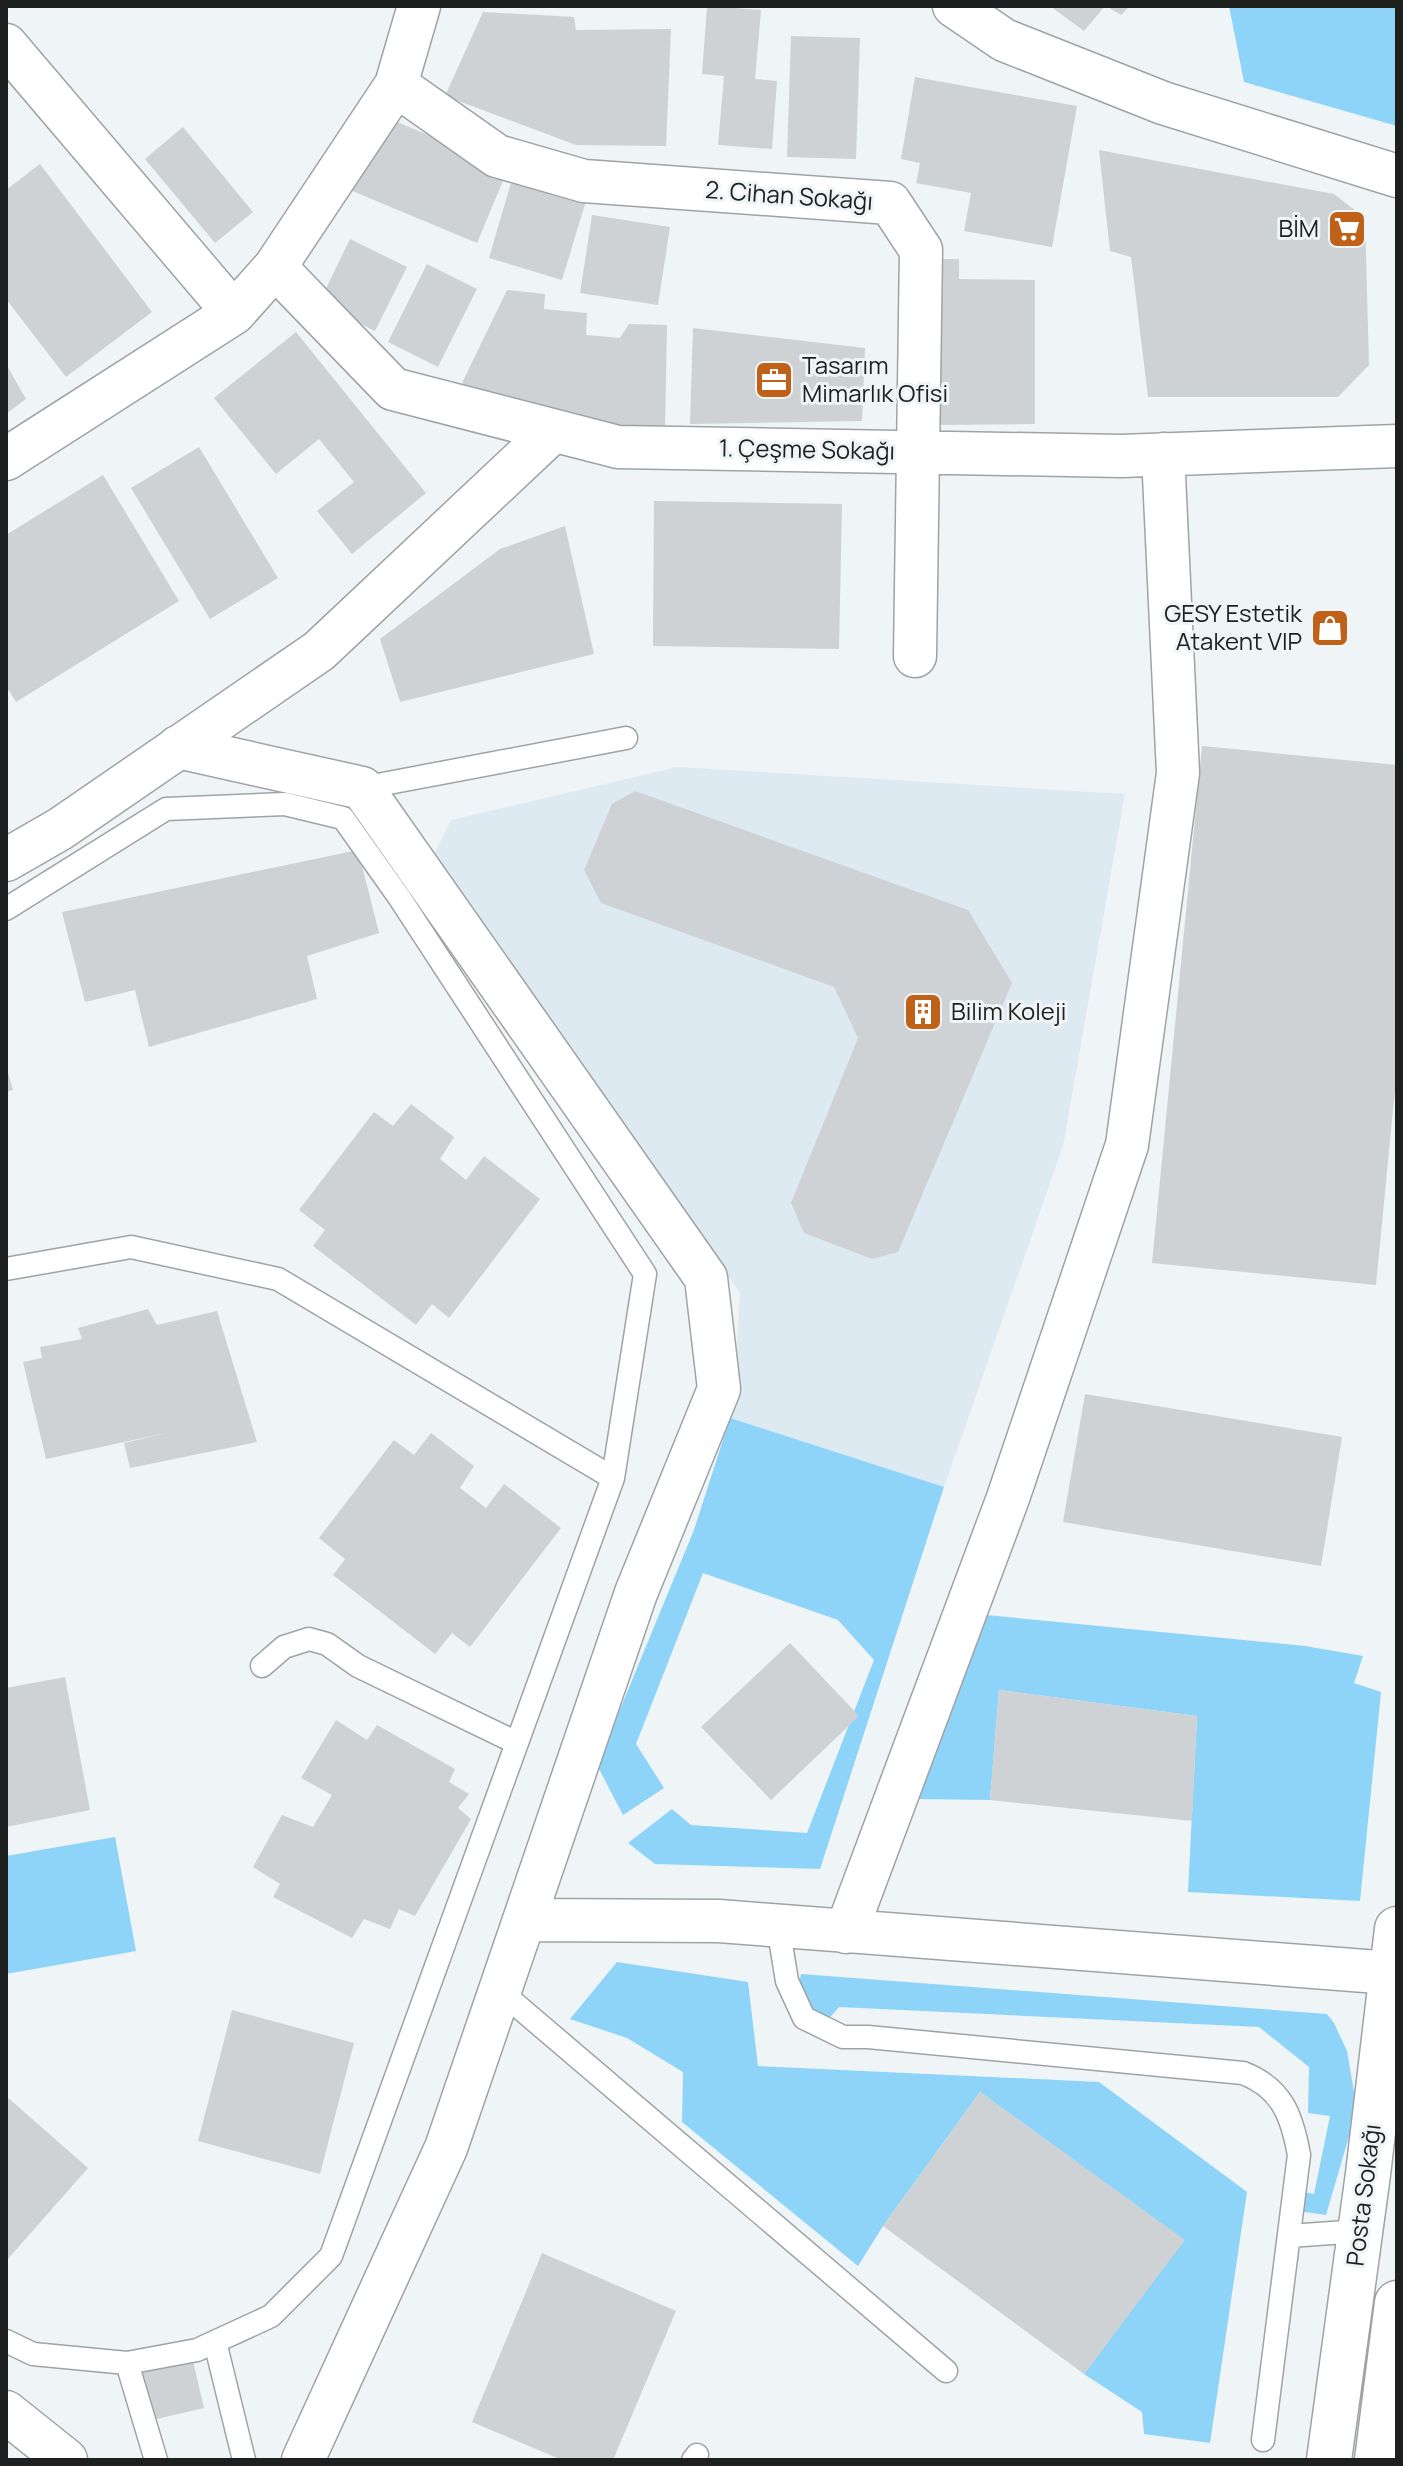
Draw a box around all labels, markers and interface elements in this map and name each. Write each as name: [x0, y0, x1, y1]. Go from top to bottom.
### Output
street label: 2. Cihan Sokağı: [704, 172, 874, 217]
supermarket icon: BİM: [1326, 208, 1368, 250]
place label: BİM: [1279, 211, 1319, 244]
place label: Tasarım Mimarlık Ofisi: [802, 348, 948, 409]
office icon: Tasarım Mimarlık Ofisi: [753, 359, 795, 401]
street label: 1. Çeşme Sokağı: [719, 430, 895, 467]
place label: GESY Estetik Atakent VIP: [1164, 596, 1303, 657]
shop icon: GESY Estetik Atakent VIP: [1309, 607, 1351, 649]
building icon: Bilim Koleji: [902, 991, 944, 1033]
place label: Bilim Koleji: [951, 994, 1066, 1027]
street label: Posta Sokağı: [1337, 2122, 1388, 2268]

